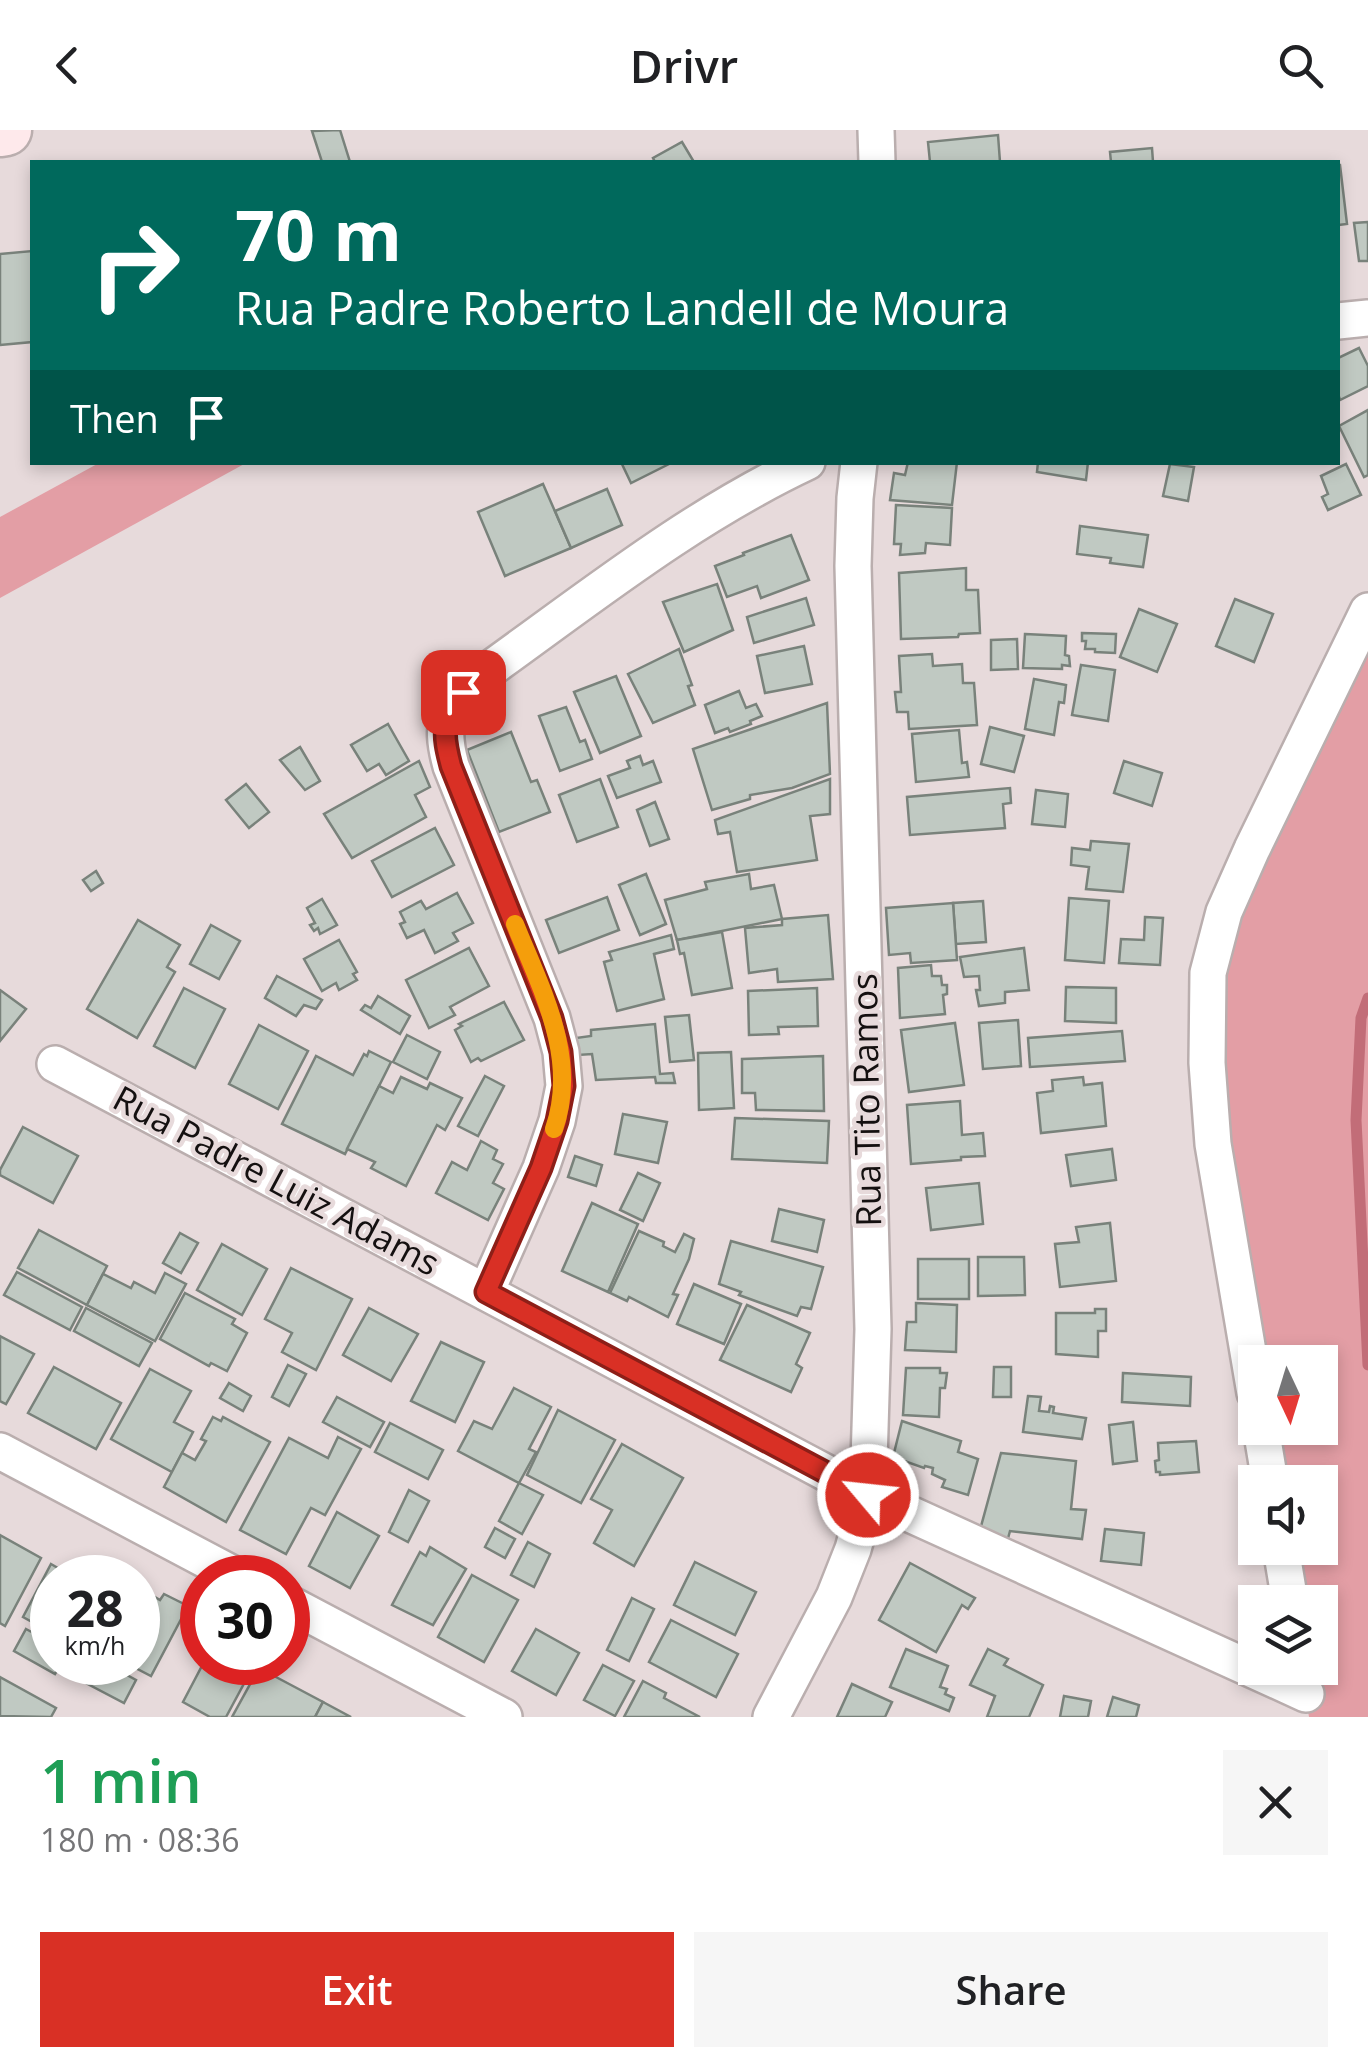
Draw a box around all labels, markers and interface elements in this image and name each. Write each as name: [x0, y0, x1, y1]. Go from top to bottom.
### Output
text: Drivr: [630, 35, 738, 96]
icon: back: [40, 38, 95, 93]
icon: search: [1273, 38, 1328, 93]
text: 70 m: [235, 186, 402, 282]
icon: right: [70, 200, 200, 330]
text: Rua Padre Roberto Landell de Moura: [235, 277, 1009, 338]
icon: arrive: [179, 390, 234, 445]
text: Then: [70, 392, 159, 444]
pin: [421, 650, 506, 735]
icon: arrive: [436, 665, 491, 720]
street label: Rua Tito Ramos: [840, 973, 891, 1227]
street label: Rua Padre Luiz Adams: [106, 1074, 448, 1286]
north arrow: [1238, 1345, 1338, 1445]
map controls: [1238, 1345, 1338, 1685]
position arrow: [816, 1443, 920, 1547]
button: sound: [1238, 1465, 1338, 1565]
speed limit sign: 30: [180, 1555, 310, 1685]
text: 28: [66, 1574, 124, 1642]
button: layers: [1238, 1585, 1338, 1685]
text: km/h: [65, 1628, 125, 1662]
text: 1 min: [40, 1739, 202, 1821]
button: close: [1223, 1750, 1328, 1855]
text: 180 m · 08:36: [40, 1818, 239, 1861]
button: Exit: [40, 1932, 674, 2047]
button: Share: [694, 1932, 1328, 2047]

